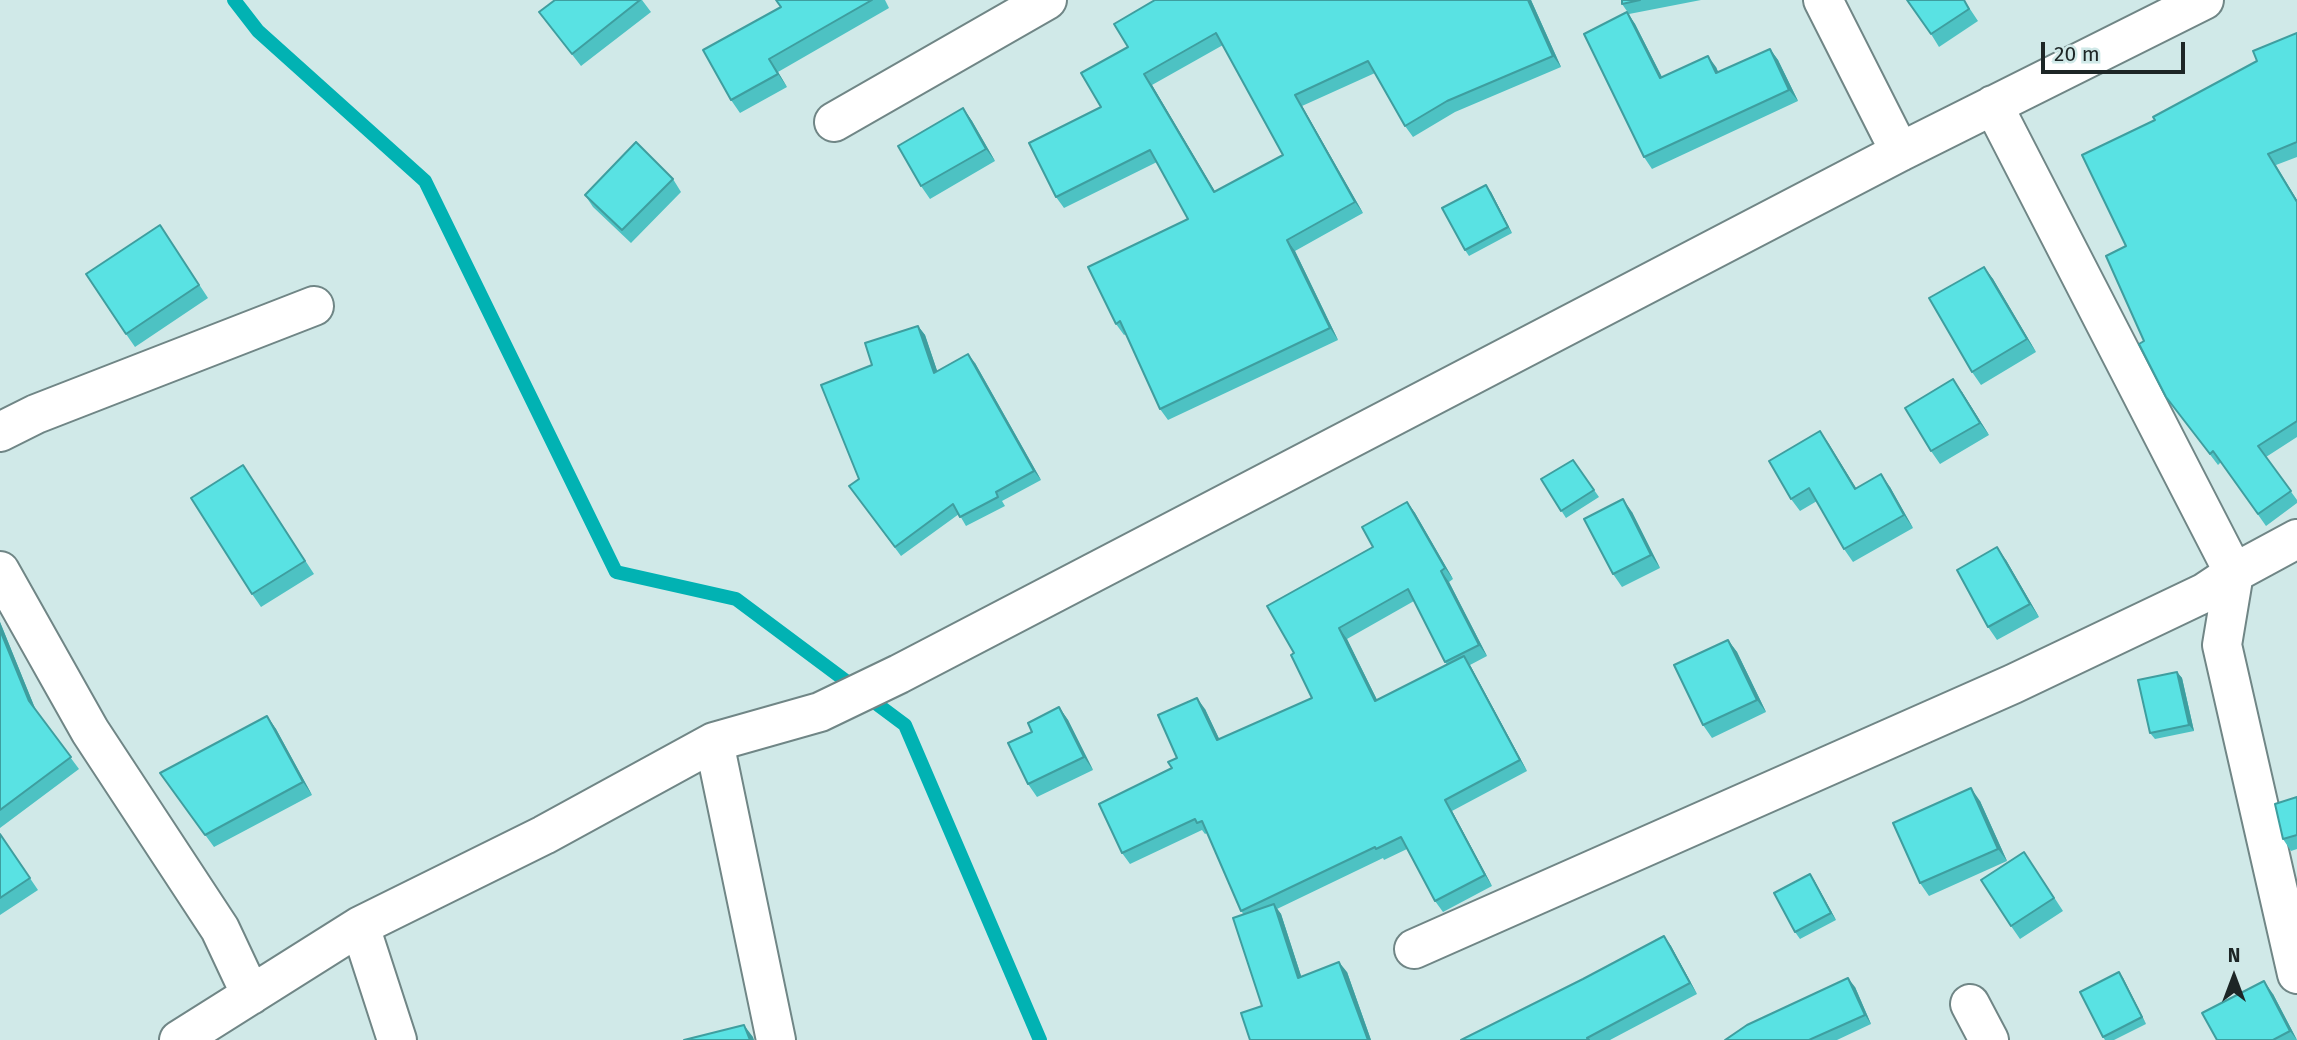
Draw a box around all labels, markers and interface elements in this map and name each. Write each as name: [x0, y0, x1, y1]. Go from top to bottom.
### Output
scale bar: [2045, 28, 2188, 72]
text: 20 m: [2054, 41, 2100, 67]
north arrow: [2199, 942, 2269, 1012]
text: N: [2228, 944, 2240, 967]

